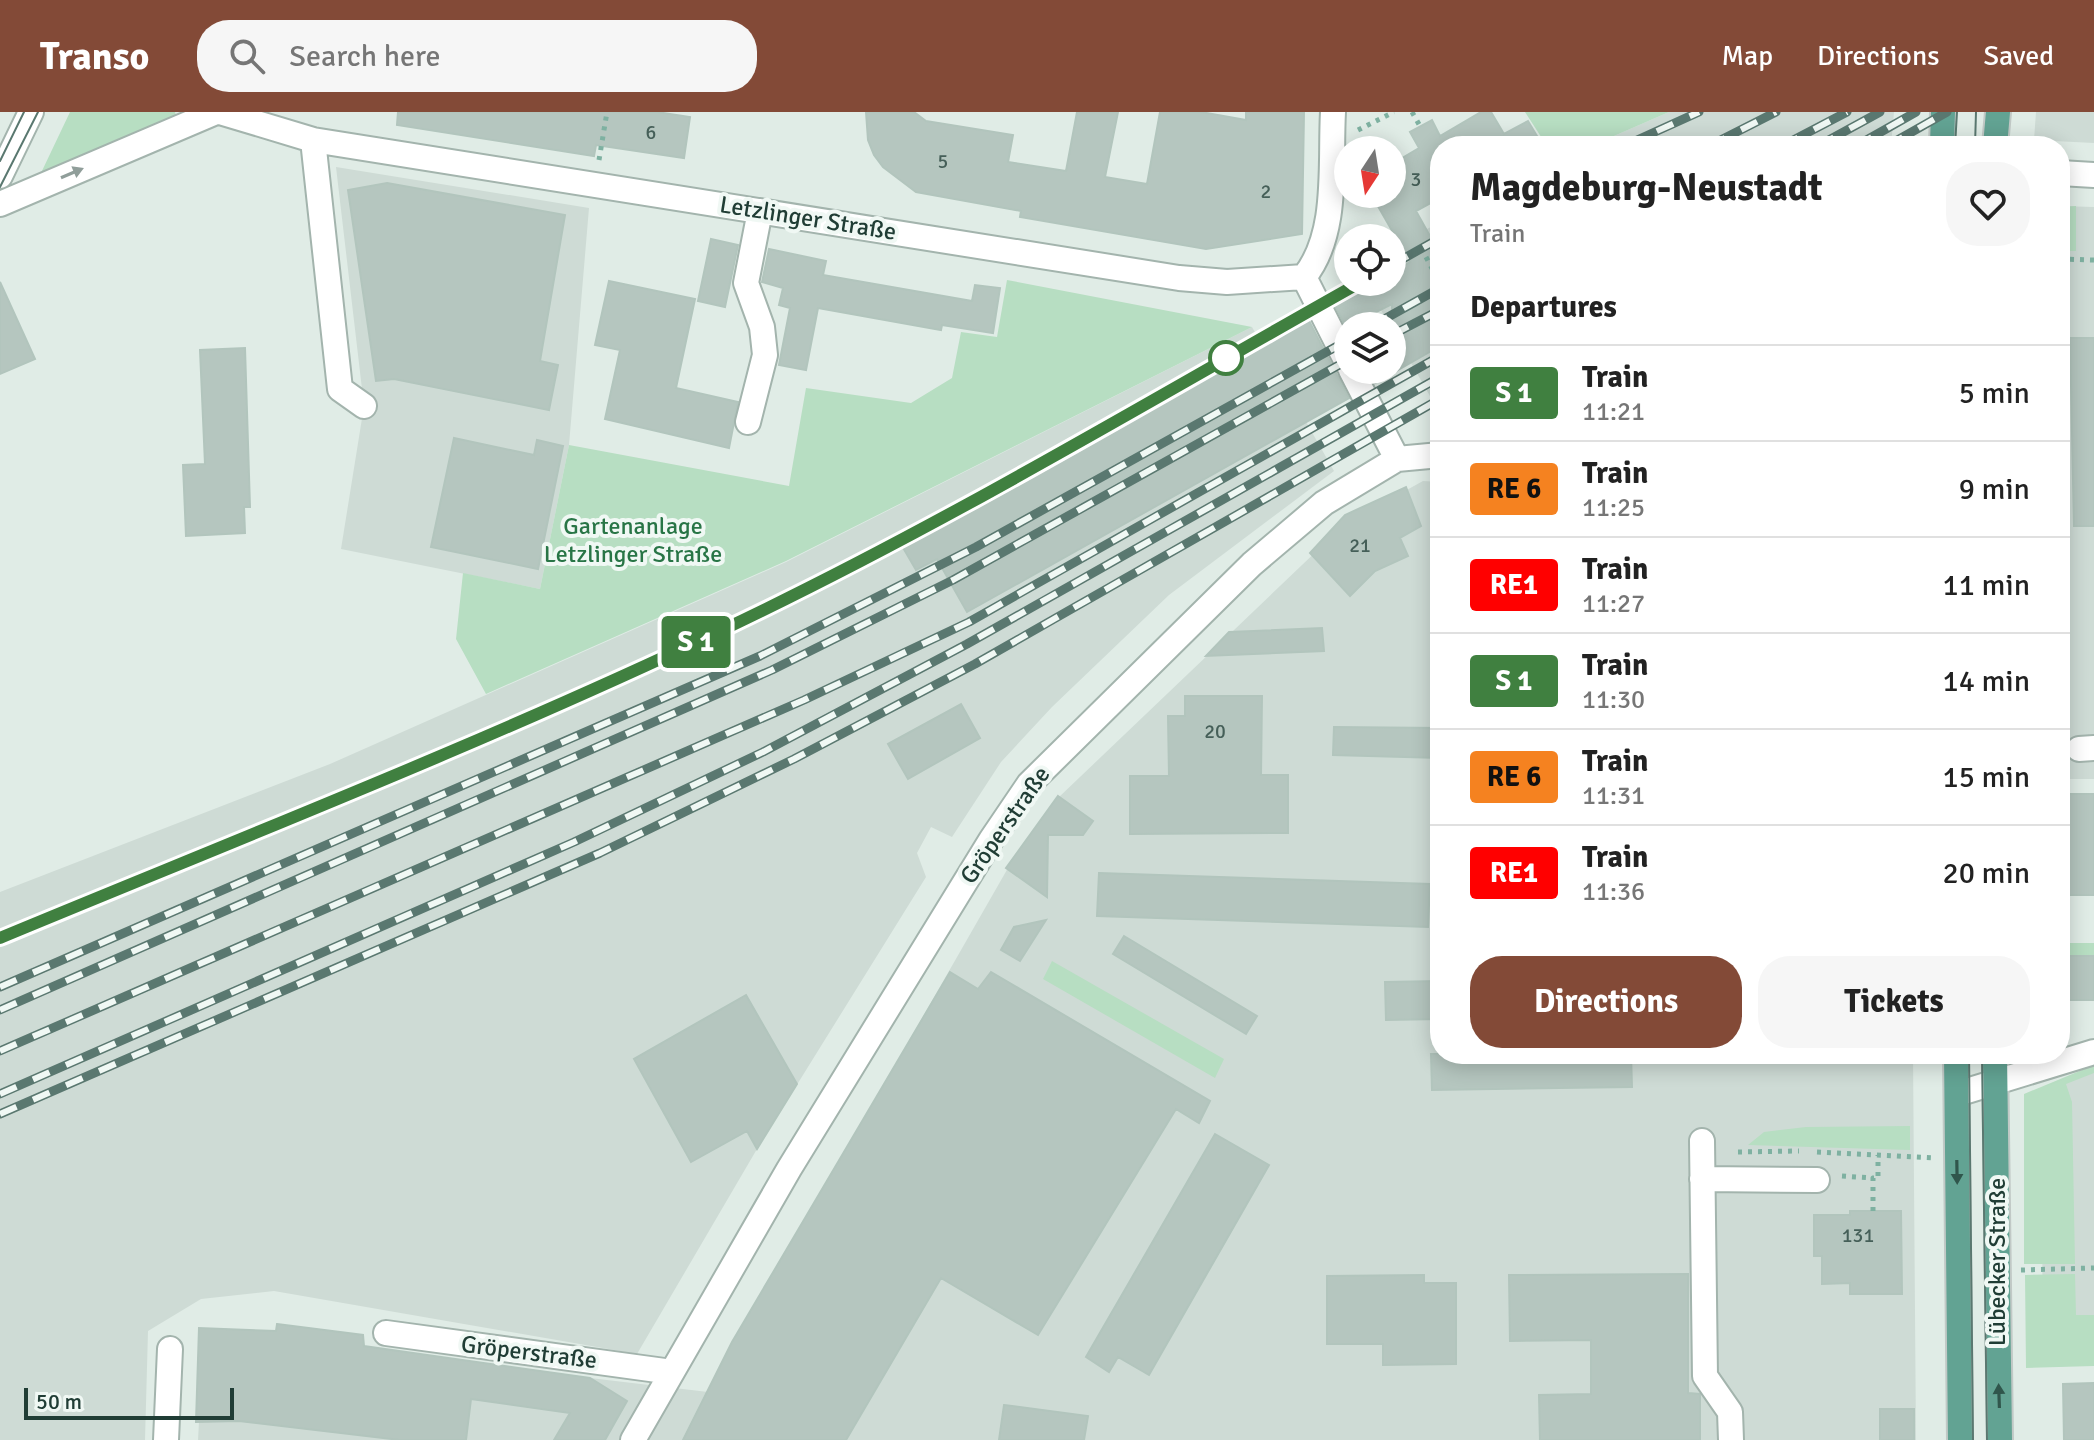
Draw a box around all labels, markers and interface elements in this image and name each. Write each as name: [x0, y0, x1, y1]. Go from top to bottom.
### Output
search box: [197, 20, 757, 92]
text: Transo: [40, 33, 149, 80]
icon: search: [225, 34, 269, 78]
text: Search here: [289, 38, 441, 75]
text: Map: [1721, 39, 1773, 73]
text: Directions: [1817, 39, 1939, 73]
text: Saved: [1983, 39, 2054, 73]
house number: 6: [646, 120, 656, 145]
north arrow: [1334, 136, 1406, 208]
map controls: [1334, 136, 1406, 384]
house number: 5: [938, 149, 948, 174]
button: heart: [1946, 162, 2030, 246]
text: Magdeburg-Neustadt: [1470, 164, 1822, 211]
one-way arrow: [60, 166, 83, 179]
house number: 3: [1411, 167, 1421, 192]
house number: 2: [1261, 179, 1271, 204]
street label: Letzlinger Straße: [718, 189, 898, 247]
text: Train: [1470, 218, 1525, 250]
button: locate: [1334, 224, 1406, 296]
text: Departures: [1470, 289, 1617, 326]
button: layers: [1334, 312, 1406, 384]
unlabelled marker: [1209, 341, 1243, 375]
text: Train: [1582, 359, 1648, 396]
text: 5 min: [1959, 375, 2030, 412]
text: S 1: [1496, 376, 1532, 410]
text: 11:21: [1582, 396, 1645, 428]
text: Train: [1582, 455, 1648, 492]
text: 9 min: [1959, 471, 2030, 508]
text: RE 6: [1487, 472, 1541, 506]
text: 11:25: [1582, 492, 1645, 524]
park label: Gartenanlage Letzlinger Straße: [544, 511, 722, 569]
house number: 21: [1349, 533, 1371, 558]
text: Train: [1582, 551, 1648, 588]
text: 11 min: [1943, 567, 2030, 604]
text: RE1: [1490, 568, 1538, 602]
text: 11:27: [1582, 588, 1645, 620]
line badge: S 1: [650, 616, 742, 668]
text: S 1: [678, 625, 714, 659]
text: Train: [1582, 647, 1648, 684]
text: 14 min: [1943, 663, 2030, 700]
text: S 1: [1496, 664, 1532, 698]
text: 11:30: [1582, 684, 1645, 716]
house number: 20: [1204, 719, 1226, 744]
text: Train: [1582, 743, 1648, 780]
text: 15 min: [1943, 759, 2030, 796]
street label: Gröperstraße: [954, 760, 1056, 890]
text: RE 6: [1487, 760, 1541, 794]
text: 11:31: [1582, 780, 1645, 812]
text: Train: [1582, 839, 1648, 876]
text: 20 min: [1943, 855, 2030, 892]
text: RE1: [1490, 856, 1538, 890]
text: 11:36: [1582, 876, 1645, 908]
button: Directions: [1470, 956, 1742, 1048]
button: Tickets: [1758, 956, 2030, 1048]
one-way arrow: [1951, 1160, 1963, 1185]
street label: Lübecker Straße: [1982, 1178, 2012, 1346]
house number: 131: [1842, 1223, 1874, 1248]
street label: Gröperstraße: [459, 1329, 599, 1375]
one-way arrow: [1992, 1383, 2005, 1408]
scale bar: [24, 1384, 234, 1420]
text: 50 m: [36, 1388, 82, 1415]

